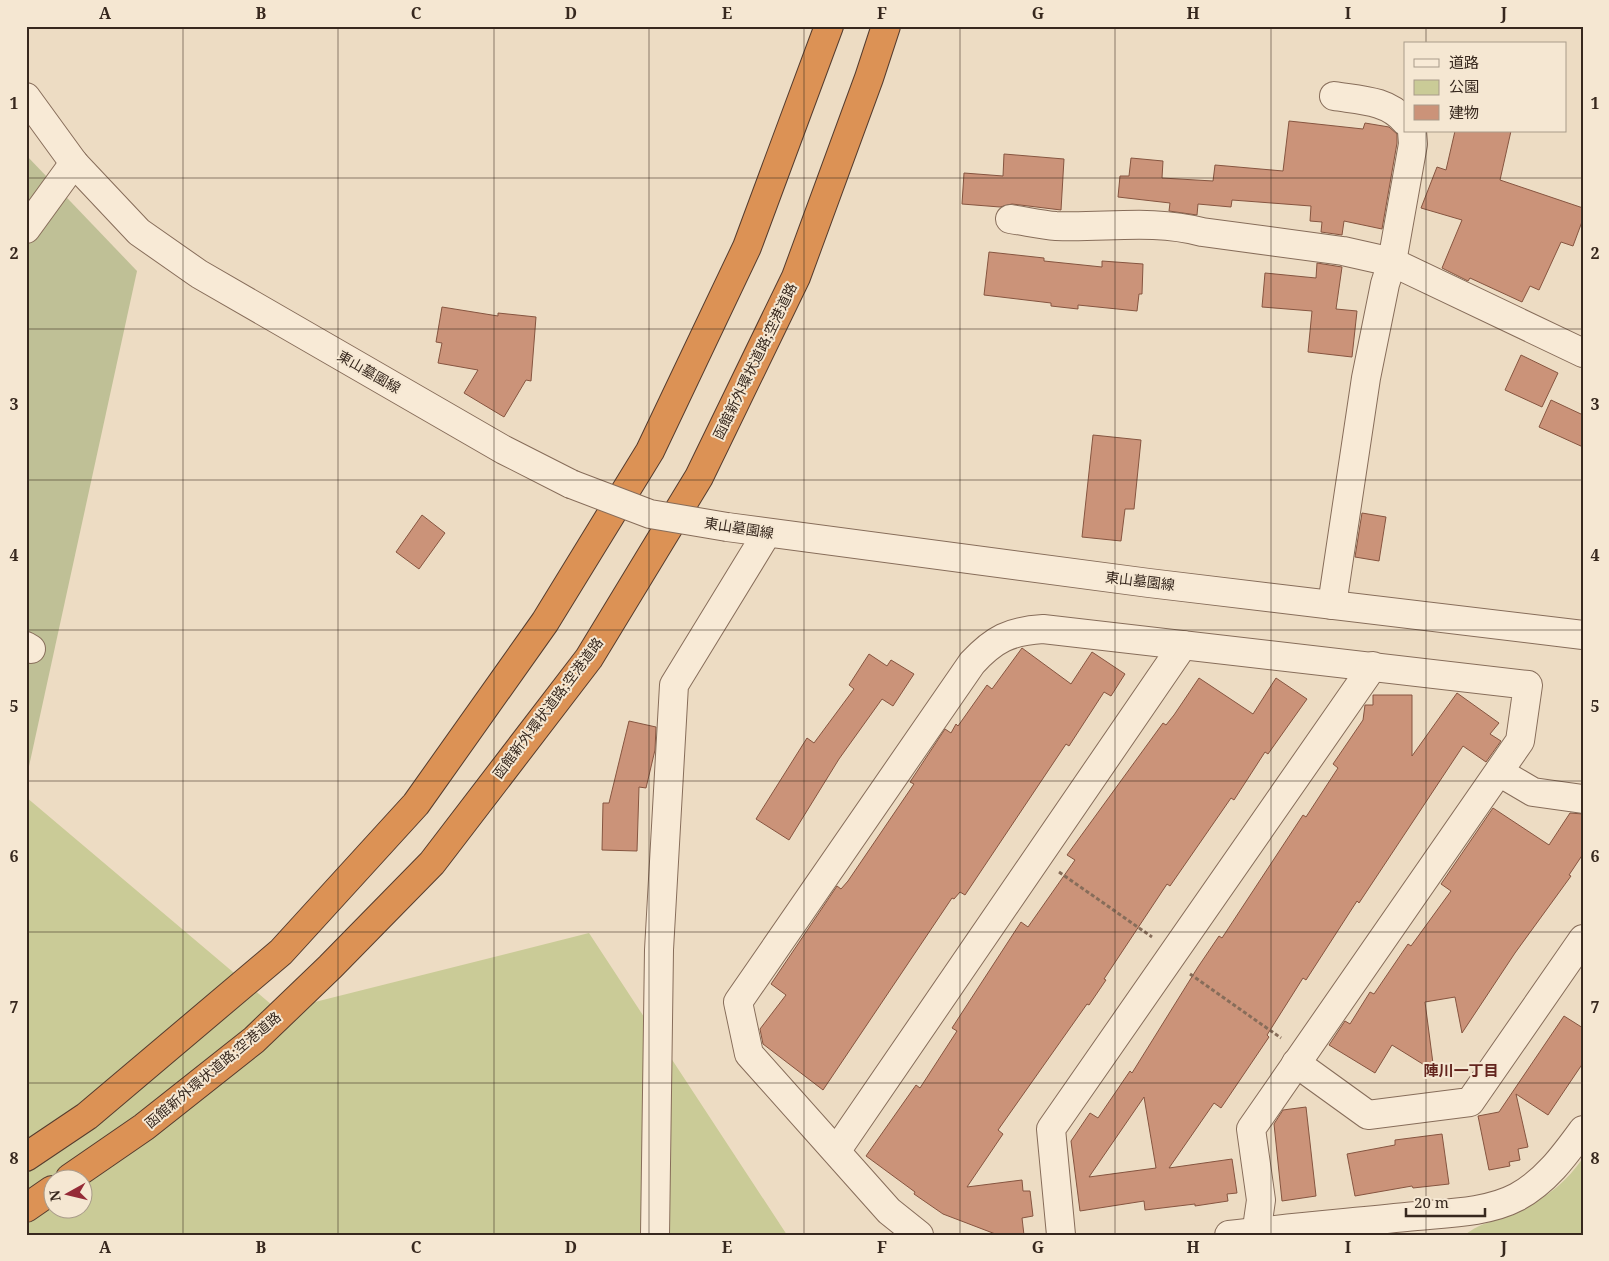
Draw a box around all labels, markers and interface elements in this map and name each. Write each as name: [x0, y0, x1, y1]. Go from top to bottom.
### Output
text: A: [99, 2, 112, 24]
text: B: [256, 2, 267, 24]
text: C: [411, 2, 422, 24]
text: D: [565, 2, 577, 24]
text: E: [722, 2, 732, 24]
text: F: [877, 2, 887, 24]
text: G: [1032, 2, 1044, 24]
text: H: [1186, 2, 1200, 24]
text: I: [1345, 2, 1351, 24]
text: J: [1500, 2, 1508, 24]
legend: [1404, 42, 1566, 132]
text: 道路: [1449, 52, 1479, 72]
text: 公園: [1449, 76, 1479, 96]
text: 1: [9, 92, 19, 114]
text: 1: [1590, 92, 1600, 114]
text: 建物: [1449, 102, 1479, 122]
text: 2: [9, 242, 19, 264]
text: 2: [1590, 242, 1600, 264]
street label: 函館新外環状道路;空港道路: [708, 279, 801, 442]
street label: 東山墓園線: [334, 346, 404, 397]
text: 3: [9, 393, 19, 415]
text: 3: [1590, 393, 1600, 415]
street label: 東山墓園線: [703, 513, 775, 542]
text: 4: [9, 544, 19, 566]
text: 4: [1590, 544, 1600, 566]
street label: 東山墓園線: [1104, 567, 1176, 594]
street label: 函館新外環状道路;空港道路: [488, 633, 607, 782]
text: 5: [9, 695, 19, 717]
text: 5: [1590, 695, 1600, 717]
text: 6: [9, 845, 19, 867]
text: 6: [1590, 845, 1600, 867]
text: 7: [9, 996, 19, 1018]
text: 7: [1590, 996, 1600, 1018]
street label: 函館新外環状道路;空港道路: [141, 1007, 285, 1132]
district label: 陣川一丁目: [1423, 1060, 1499, 1080]
text: 8: [9, 1147, 19, 1169]
text: 8: [1590, 1147, 1600, 1169]
north arrow: [42, 1168, 92, 1218]
scale bar: [1406, 1186, 1485, 1218]
text: N: [44, 1189, 65, 1203]
text: 20 m: [1414, 1192, 1449, 1212]
text: A: [99, 1236, 112, 1258]
text: B: [256, 1236, 267, 1258]
text: C: [411, 1236, 422, 1258]
text: D: [565, 1236, 577, 1258]
text: E: [722, 1236, 732, 1258]
text: F: [877, 1236, 887, 1258]
text: G: [1032, 1236, 1044, 1258]
text: H: [1186, 1236, 1200, 1258]
text: I: [1345, 1236, 1351, 1258]
text: J: [1500, 1236, 1508, 1258]

